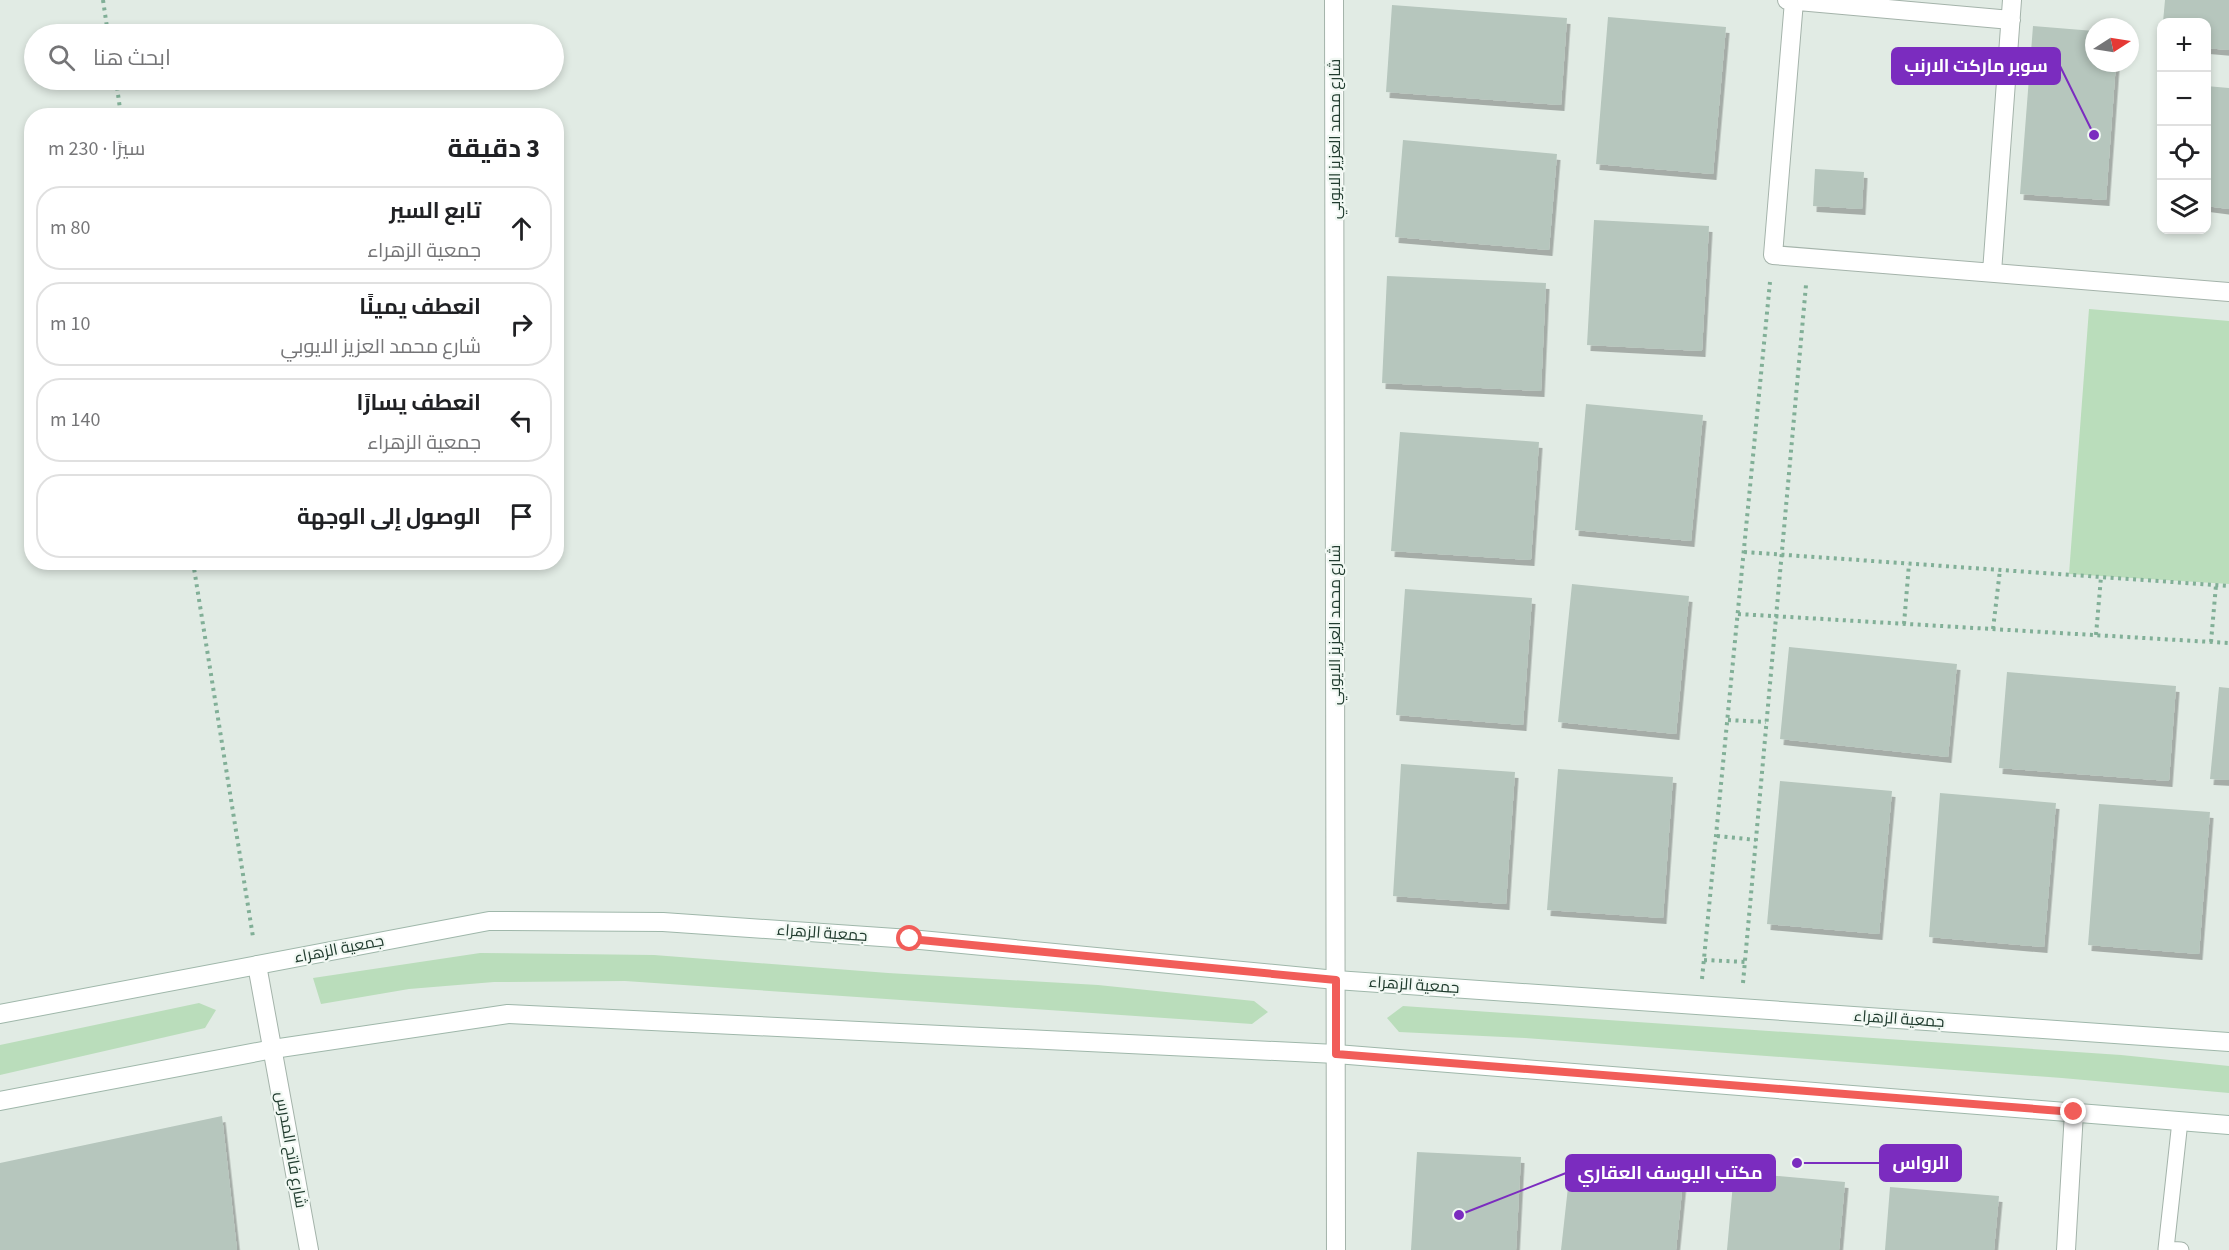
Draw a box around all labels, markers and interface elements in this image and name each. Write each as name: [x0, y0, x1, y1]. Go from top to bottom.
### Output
north arrow: [2085, 18, 2139, 72]
map controls: [2157, 18, 2211, 234]
button: +: [2157, 18, 2211, 72]
search box: [24, 24, 564, 90]
icon: search: [45, 41, 78, 74]
text: ابحث هنا: [93, 42, 171, 74]
callout: سوبر ماركت الارنب: [1892, 48, 2060, 84]
text: سوبر ماركت الارنب: [1904, 54, 2048, 79]
street label: شارع محمد العزيز الايوبي: [1324, 59, 1348, 219]
button: −: [2157, 72, 2211, 126]
button: locate: [2157, 126, 2211, 180]
text: 3 دقيقة: [448, 130, 540, 167]
text: سيرًا · 230 m: [48, 135, 145, 163]
button: layers: [2157, 180, 2211, 234]
text: تابع السير: [389, 195, 481, 227]
icon: ahead: [505, 212, 538, 245]
text: 80 m: [50, 214, 90, 242]
text: جمعية الزهراء: [367, 237, 481, 265]
text: انعطف يمينًا: [359, 291, 481, 323]
icon: right: [505, 308, 538, 341]
text: 10 m: [50, 310, 90, 338]
text: شارع محمد العزيز الايوبي: [280, 333, 481, 361]
text: انعطف يسارًا: [357, 387, 481, 419]
icon: left: [505, 404, 538, 437]
text: 140 m: [50, 406, 100, 434]
text: جمعية الزهراء: [367, 429, 481, 457]
icon: arrive: [505, 500, 538, 533]
text: الوصول إلى الوجهة: [297, 501, 481, 533]
street label: شارع محمد العزيز الايوبي: [1324, 545, 1348, 705]
street label: جمعية الزهراء: [776, 919, 868, 947]
route start: [896, 925, 922, 951]
street label: جمعية الزهراء: [292, 930, 386, 968]
street label: جمعية الزهراء: [1368, 971, 1460, 999]
street label: جمعية الزهراء: [1853, 1005, 1945, 1033]
street label: شارع فاتح المدرس: [270, 1090, 312, 1210]
route end: [2060, 1098, 2086, 1124]
callout: الرواس: [1880, 1145, 1961, 1181]
text: الرواس: [1892, 1151, 1950, 1176]
callout: مكتب اليوسف العقاري: [1566, 1155, 1775, 1191]
text: مكتب اليوسف العقاري: [1577, 1161, 1763, 1187]

